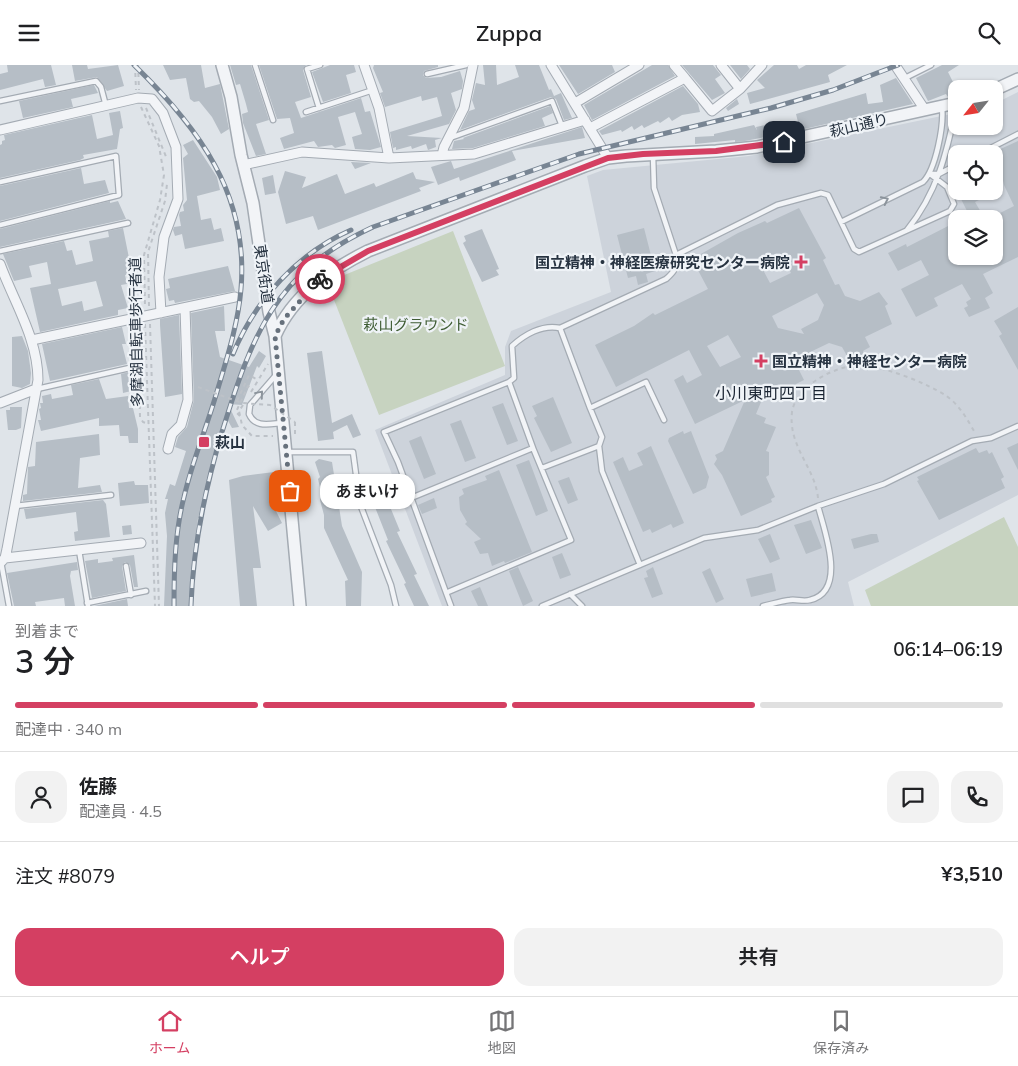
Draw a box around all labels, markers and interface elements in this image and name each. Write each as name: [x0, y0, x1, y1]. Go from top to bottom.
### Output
icon: menu: [15, 19, 43, 47]
text: Zuppa: [476, 19, 542, 47]
icon: search: [975, 19, 1003, 47]
north arrow: [948, 80, 1002, 135]
map controls: [948, 80, 1003, 265]
street label: 萩山通り: [828, 109, 890, 141]
pin: [763, 121, 805, 163]
icon: home: [770, 128, 798, 156]
button: locate: [948, 145, 1003, 200]
one-way arrow: [879, 197, 888, 207]
button: layers: [948, 210, 1003, 265]
street label: 東京街道: [250, 243, 278, 305]
place label: 国立精神・神経医療研究センター病院: [535, 253, 790, 272]
courier: [295, 254, 345, 304]
marker: 国立精神・神経医療研究センター病院: [794, 255, 808, 269]
street label: 多摩湖自転車歩行者道: [125, 257, 147, 407]
icon: bike: [306, 265, 334, 293]
park label: 萩山グラウンド: [363, 315, 469, 334]
place label: 国立精神・神経センター病院: [772, 352, 967, 371]
marker: 国立精神・神経センター病院: [754, 354, 768, 368]
district label: 小川東町四丁目: [715, 383, 827, 403]
one-way arrow: [254, 391, 262, 400]
place label: 萩山: [215, 433, 245, 452]
marker: 萩山: [197, 435, 211, 449]
pin: [269, 470, 311, 512]
callout: あまいけ: [320, 473, 415, 509]
icon: bag: [276, 477, 304, 505]
text: あまいけ: [335, 481, 400, 501]
text: 到着まで: [15, 621, 79, 641]
text: 06:14–06:19: [893, 637, 1003, 661]
text: 3 分: [15, 641, 75, 681]
text: 配達中 · 340 m: [15, 719, 122, 739]
button: person: [15, 771, 67, 823]
button: chat: [887, 771, 939, 823]
button: phone: [951, 771, 1003, 823]
text: 佐藤: [79, 774, 117, 798]
text: 配達員 · 4.5: [79, 801, 162, 821]
text: ¥3,510: [941, 862, 1003, 886]
text: 注文 #8079: [15, 864, 115, 888]
button: ヘルプ: [15, 928, 504, 986]
button: 共有: [514, 928, 1003, 986]
tab: ホーム: [149, 1007, 190, 1057]
tab: 地図: [488, 1007, 516, 1057]
tab: 保存済み: [813, 1007, 869, 1057]

